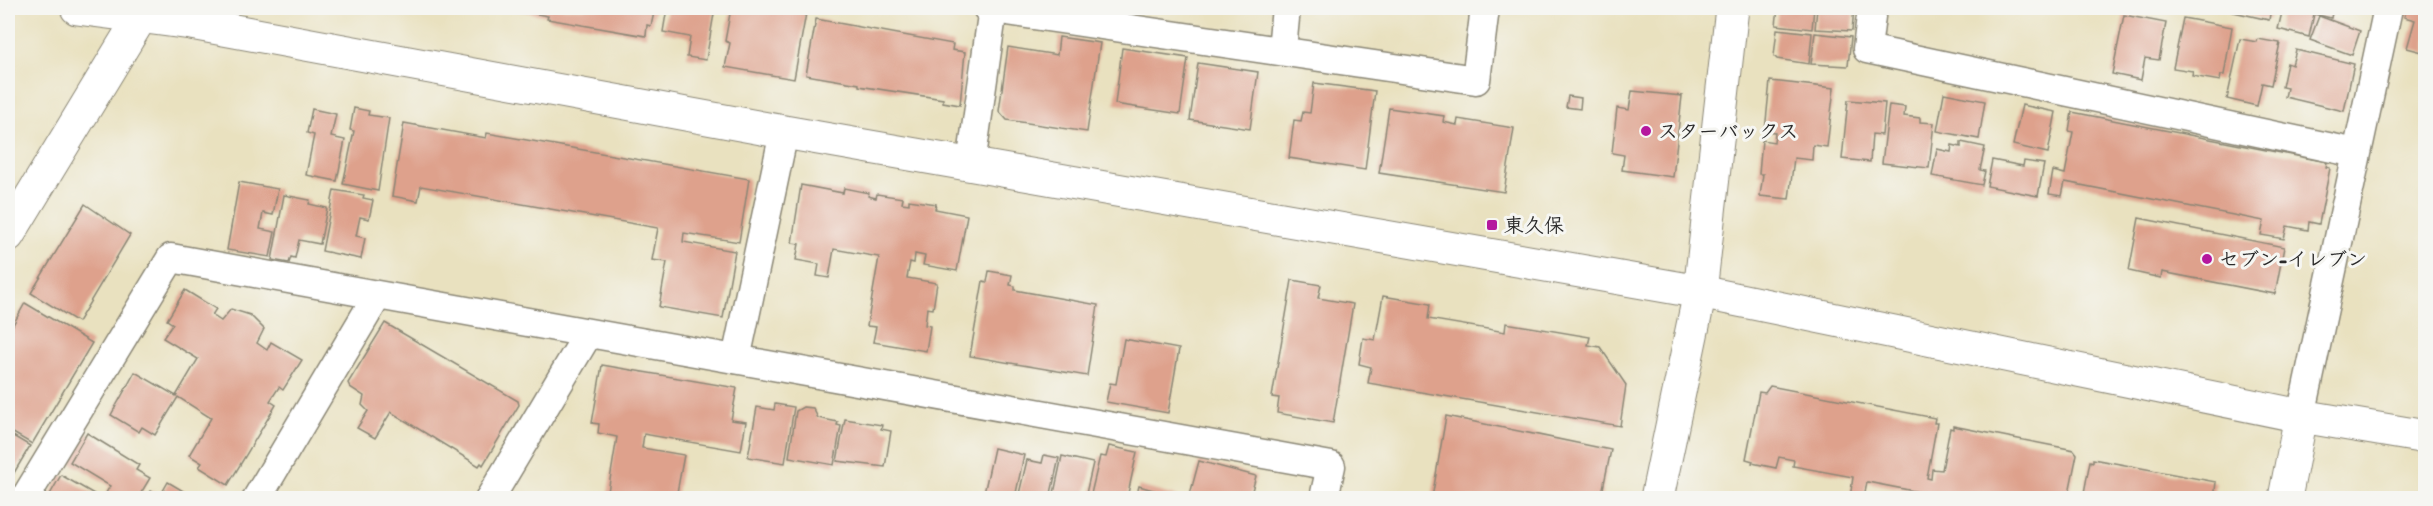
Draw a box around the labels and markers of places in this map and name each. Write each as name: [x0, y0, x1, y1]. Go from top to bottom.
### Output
place label: スターバックス: [1658, 119, 1798, 143]
marker: スターバックス: [1639, 124, 1653, 138]
place label: 東久保: [1504, 213, 1564, 237]
marker: 東久保: [1485, 218, 1499, 232]
place label: セブン-イレブン: [2219, 247, 2367, 271]
marker: セブン-イレブン: [2200, 252, 2214, 266]

